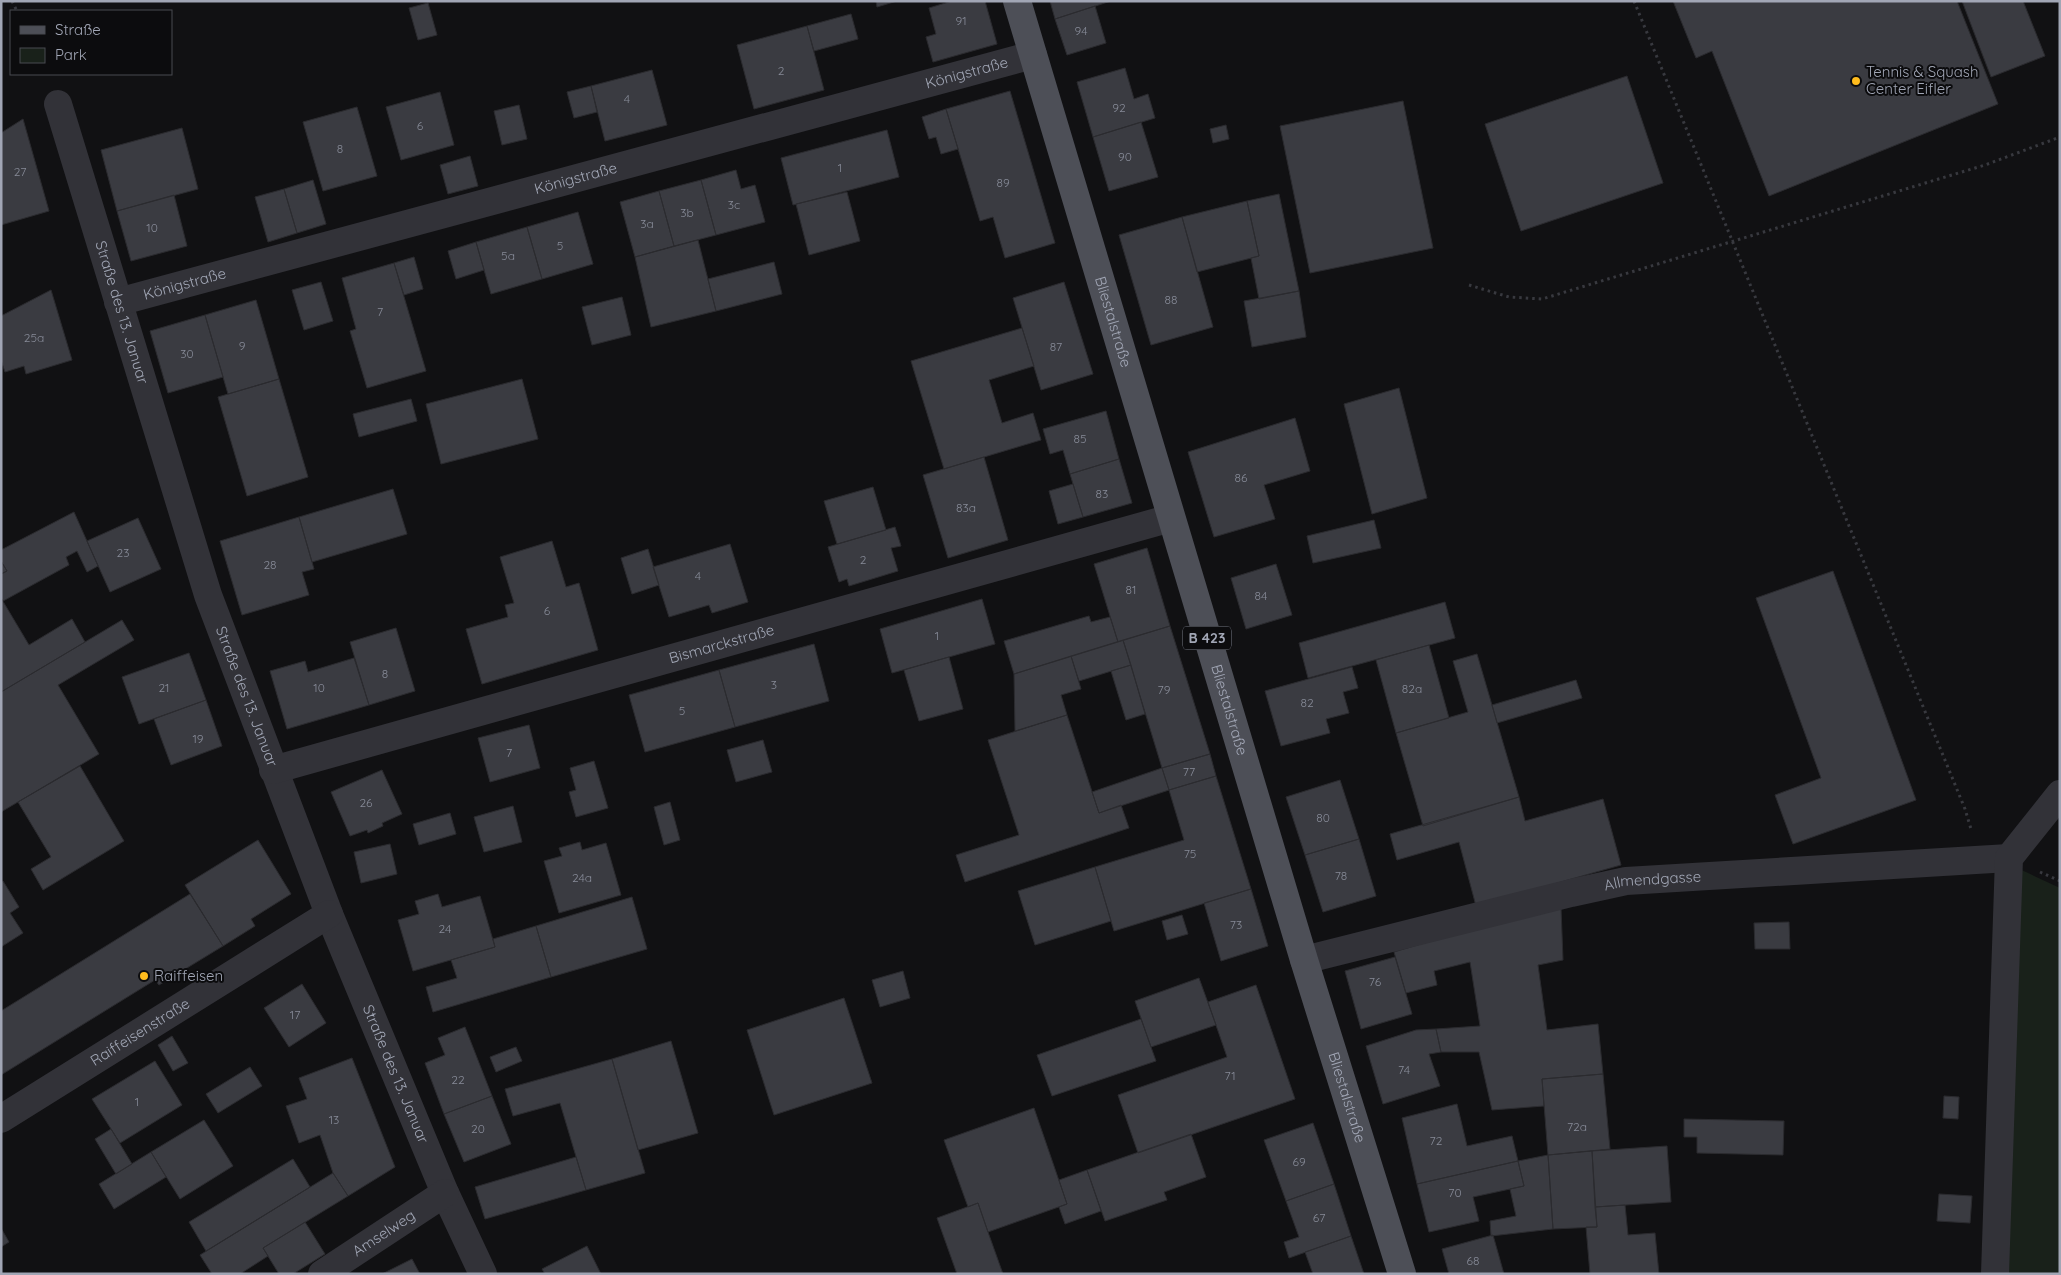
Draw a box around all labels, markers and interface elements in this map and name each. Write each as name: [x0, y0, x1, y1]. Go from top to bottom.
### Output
legend: [10, 10, 172, 75]
house number: 91: [955, 13, 967, 28]
text: Straße: [55, 20, 101, 39]
house number: 94: [1074, 23, 1088, 38]
text: Park: [55, 45, 87, 64]
street label: Königstraße: [923, 52, 1010, 93]
place label: Tennis & Squash Center Eifler: [1866, 62, 1978, 98]
house number: 2: [778, 63, 785, 78]
marker: Tennis & Squash Center Eifler: [1850, 75, 1862, 87]
house number: 4: [624, 91, 630, 106]
house number: 92: [1112, 100, 1126, 115]
house number: 6: [417, 118, 424, 133]
house number: 8: [337, 141, 343, 156]
house number: 90: [1118, 149, 1132, 164]
street label: Königstraße: [532, 158, 619, 198]
house number: 1: [838, 160, 842, 175]
house number: 27: [14, 164, 26, 179]
house number: 89: [996, 175, 1010, 190]
house number: 3c: [728, 197, 740, 212]
house number: 3b: [680, 205, 694, 220]
house number: 3a: [640, 216, 654, 231]
house number: 10: [146, 220, 158, 235]
street label: Straße des 13. Januar: [91, 238, 153, 386]
house number: 5: [557, 238, 563, 253]
house number: 5a: [501, 248, 515, 263]
street label: Königstraße: [141, 263, 228, 304]
street label: Bliestalstraße: [1091, 274, 1136, 370]
house number: 88: [1165, 292, 1177, 307]
house number: 7: [377, 304, 383, 319]
house number: 25a: [24, 330, 44, 345]
house number: 9: [239, 338, 246, 353]
house number: 87: [1050, 339, 1062, 354]
house number: 30: [180, 346, 194, 361]
house number: 85: [1073, 431, 1087, 446]
house number: 86: [1235, 470, 1248, 485]
house number: 83: [1096, 486, 1108, 501]
house number: 83a: [956, 500, 976, 515]
house number: 23: [117, 545, 129, 560]
house number: 2: [860, 552, 867, 567]
house number: 28: [263, 557, 277, 572]
house number: 4: [695, 568, 701, 583]
house number: 81: [1126, 582, 1136, 597]
house number: 84: [1255, 588, 1267, 603]
house number: 6: [544, 603, 551, 618]
street label: Bismarckstraße: [667, 620, 776, 667]
street label: Straße des 13. Januar: [212, 623, 282, 769]
road number: B 423: [1183, 626, 1231, 650]
house number: 1: [935, 628, 939, 643]
street label: Bliestalstraße: [1207, 662, 1252, 758]
house number: 8: [382, 666, 388, 681]
house number: 3: [771, 677, 777, 692]
house number: 21: [158, 680, 170, 695]
house number: 10: [313, 680, 325, 695]
house number: 82a: [1402, 681, 1422, 696]
house number: 79: [1158, 682, 1171, 697]
house number: 82: [1300, 695, 1314, 710]
house number: 5: [679, 703, 685, 718]
house number: 19: [192, 731, 204, 746]
house number: 7: [506, 745, 512, 760]
house number: 77: [1183, 764, 1195, 779]
house number: 26: [359, 795, 373, 810]
house number: 80: [1316, 810, 1330, 825]
house number: 75: [1184, 846, 1196, 861]
street label: Allmendgasse: [1602, 867, 1702, 895]
house number: 78: [1335, 868, 1347, 883]
house number: 24a: [572, 870, 592, 885]
house number: 73: [1230, 917, 1242, 932]
house number: 24: [439, 921, 451, 936]
place label: Raiffeisen: [154, 966, 223, 985]
marker: Raiffeisen: [138, 970, 150, 982]
house number: 76: [1369, 974, 1382, 989]
street label: Raiffeisenstraße: [87, 994, 193, 1070]
street label: Straße des 13. Januar: [359, 1002, 433, 1146]
house number: 17: [290, 1007, 300, 1022]
street label: Bliestalstraße: [1324, 1050, 1370, 1145]
house number: 74: [1398, 1062, 1410, 1077]
house number: 71: [1224, 1068, 1236, 1083]
house number: 22: [451, 1072, 465, 1087]
house number: 1: [135, 1094, 139, 1109]
house number: 13: [329, 1112, 339, 1127]
house number: 72a: [1567, 1119, 1587, 1134]
house number: 20: [471, 1121, 485, 1136]
house number: 72: [1430, 1133, 1443, 1148]
house number: 69: [1292, 1154, 1306, 1169]
house number: 70: [1448, 1185, 1462, 1200]
street label: Amselweg: [349, 1205, 418, 1260]
house number: 67: [1313, 1210, 1325, 1225]
house number: 68: [1467, 1253, 1479, 1268]

